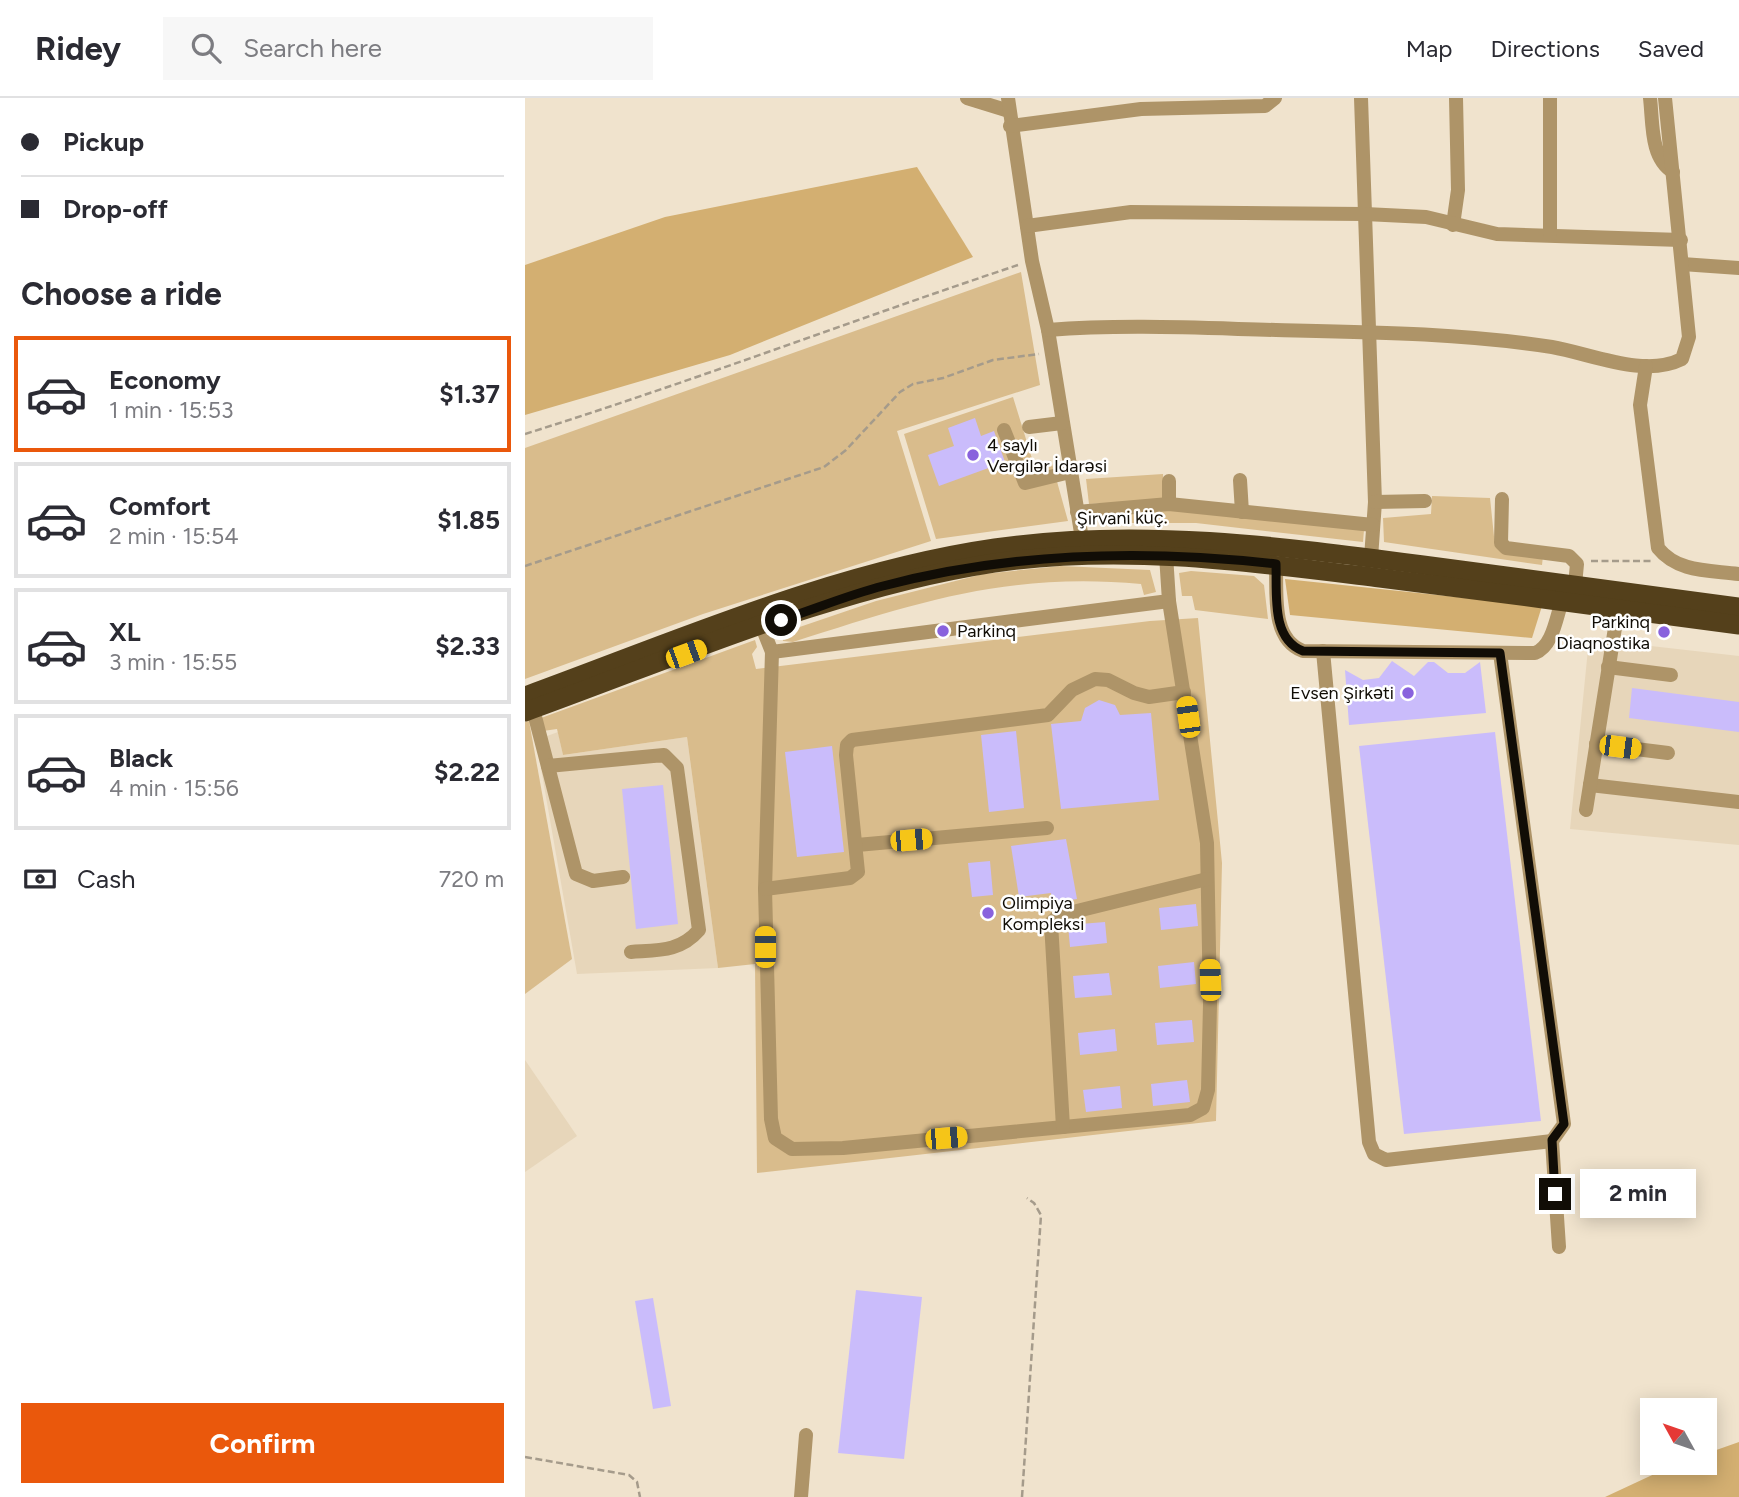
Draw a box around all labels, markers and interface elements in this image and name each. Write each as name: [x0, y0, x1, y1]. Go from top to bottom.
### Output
search box: [163, 17, 653, 80]
text: Ridey: [35, 29, 121, 68]
icon: search: [187, 29, 225, 67]
text: Search here: [243, 32, 382, 64]
text: Map: [1406, 34, 1452, 63]
text: Directions: [1490, 34, 1600, 63]
text: Saved: [1638, 34, 1704, 63]
text: Pickup: [63, 126, 144, 158]
text: Drop-off: [63, 193, 168, 225]
text: Choose a ride: [21, 275, 222, 313]
icon: car: [25, 363, 88, 426]
text: Economy: [109, 364, 221, 396]
text: $1.37: [439, 378, 500, 410]
text: 1 min · 15:53: [109, 396, 233, 424]
place label: 4 saylı Vergilər İdarəsi: [987, 434, 1107, 477]
marker: 4 saylı Vergilər İdarəsi: [965, 447, 981, 463]
icon: car: [25, 489, 88, 552]
text: Comfort: [109, 490, 211, 522]
text: $1.85: [437, 504, 500, 536]
street label: Şirvani küç.: [1077, 506, 1167, 530]
text: 2 min · 15:54: [109, 522, 239, 550]
route start: [765, 604, 797, 636]
place label: Parkinq Diaqnostika: [1556, 611, 1650, 654]
icon: car: [25, 615, 88, 678]
text: XL: [109, 616, 141, 648]
place label: Parkinq: [957, 620, 1016, 642]
marker: Parkinq: [935, 623, 951, 639]
marker: Parkinq Diaqnostika: [1656, 624, 1672, 640]
text: $2.33: [435, 630, 500, 662]
car: [663, 637, 710, 671]
text: 3 min · 15:55: [109, 648, 237, 676]
place label: Evsen Şirkəti: [1290, 682, 1394, 704]
marker: Evsen Şirkəti: [1400, 685, 1416, 701]
car: [1175, 695, 1202, 739]
car: [1598, 734, 1643, 760]
icon: car: [25, 741, 88, 804]
text: Black: [109, 742, 173, 774]
text: $2.22: [434, 756, 500, 788]
text: 4 min · 15:56: [109, 774, 239, 802]
car: [890, 828, 933, 852]
icon: cash: [21, 860, 59, 898]
text: Cash: [77, 863, 136, 895]
text: 720 m: [439, 865, 504, 893]
place label: Olimpiya Kompleksi: [1002, 892, 1084, 935]
marker: Olimpiya Kompleksi: [980, 905, 996, 921]
car: [755, 926, 776, 968]
car: [1199, 959, 1222, 1001]
car: [925, 1126, 968, 1150]
callout: 2 min: [1579, 1170, 1695, 1218]
route end: [1539, 1178, 1571, 1210]
text: 2 min: [1609, 1179, 1667, 1207]
north arrow: [1640, 1398, 1717, 1475]
map controls: [1640, 1398, 1717, 1475]
button: Confirm: [21, 1403, 504, 1483]

